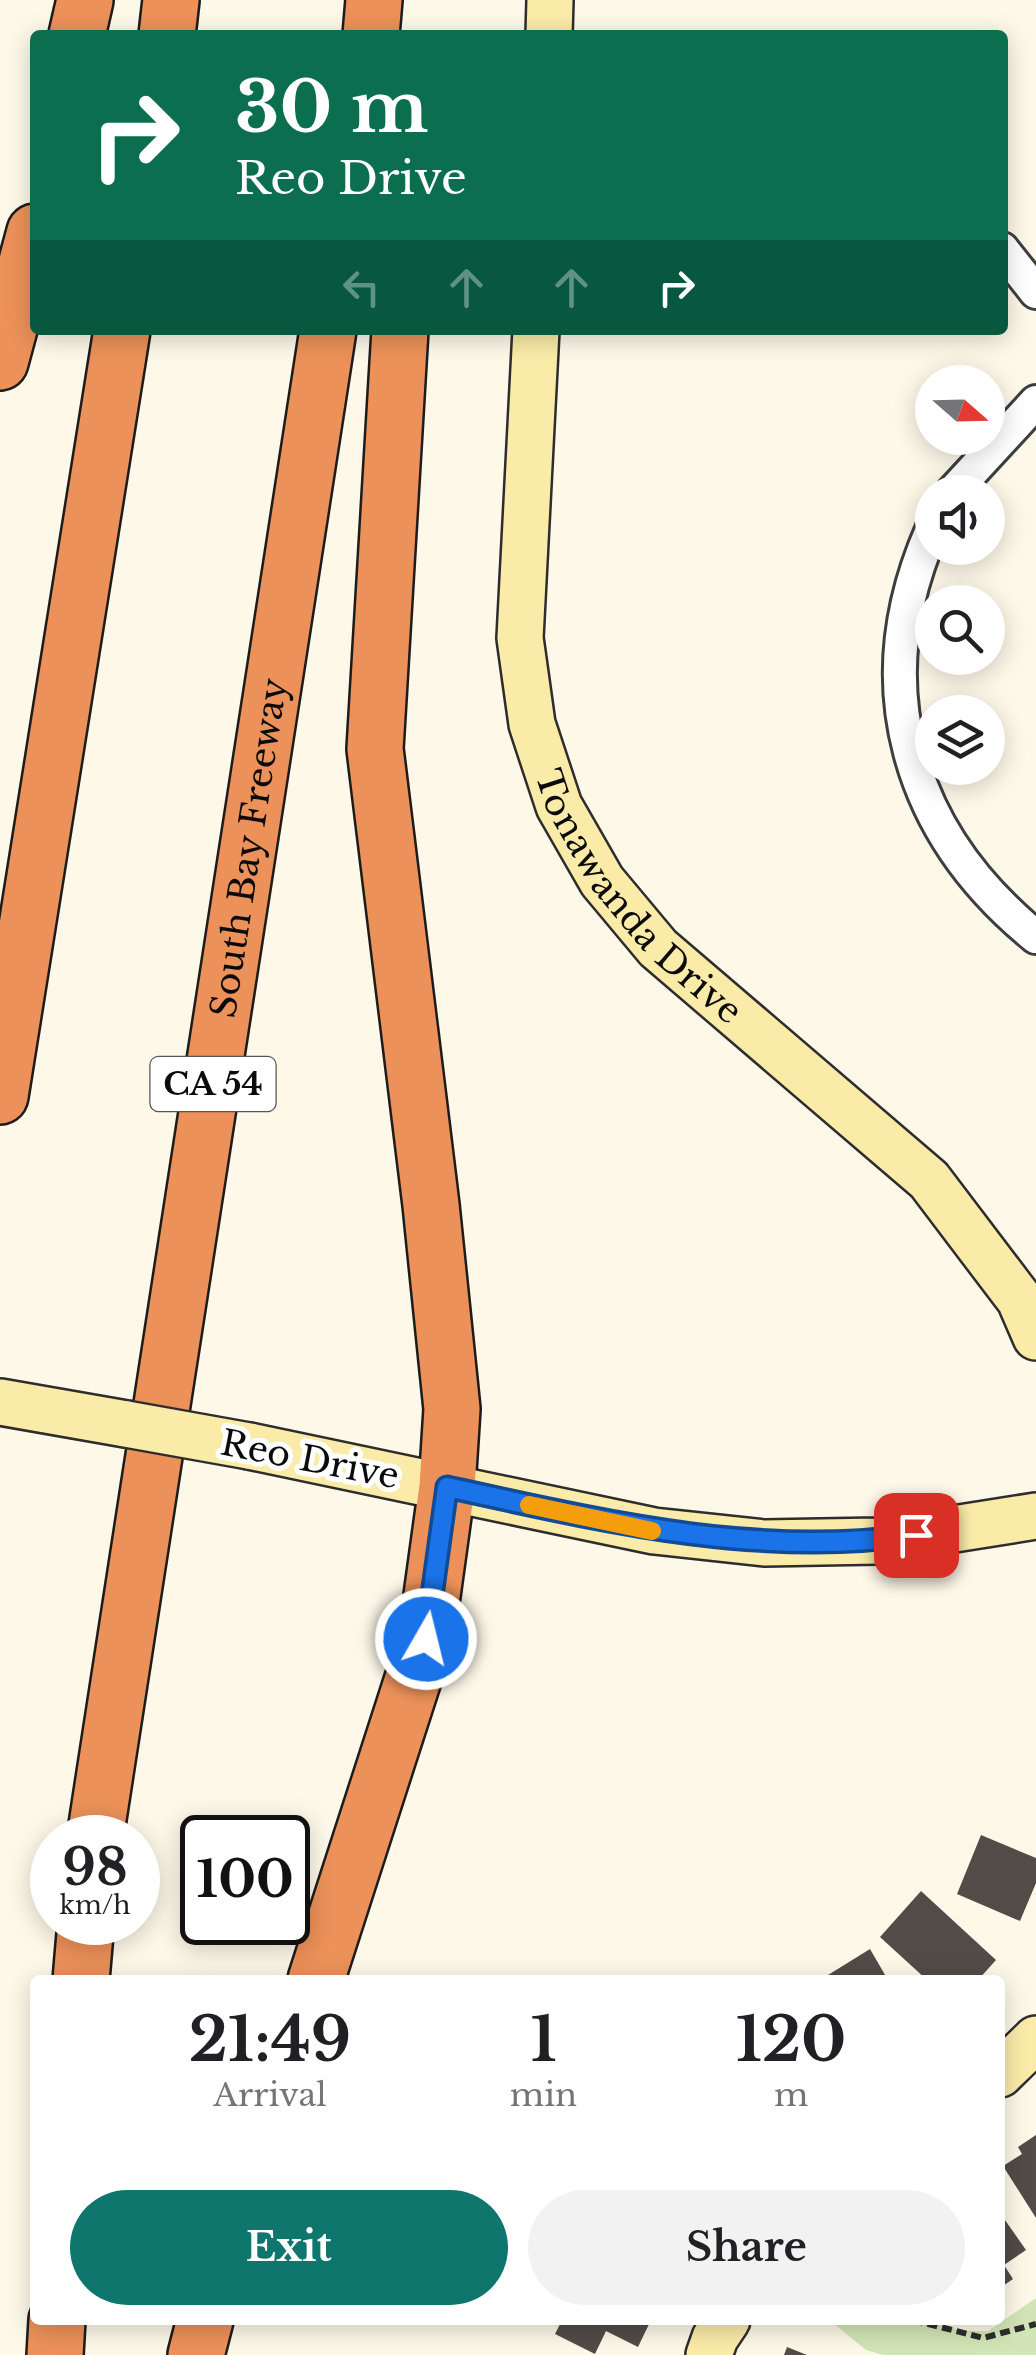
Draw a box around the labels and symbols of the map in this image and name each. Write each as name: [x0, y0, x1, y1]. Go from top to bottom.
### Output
north arrow: [915, 365, 1005, 455]
street label: South Bay Freeway: [201, 675, 295, 1020]
street label: Tonawanda Drive: [527, 764, 751, 1032]
road number: CA 54: [150, 1057, 276, 1111]
street label: Reo Drive: [217, 1421, 403, 1497]
pin: [874, 1493, 959, 1578]
position arrow: [374, 1587, 478, 1691]
speed limit sign: 100: [180, 1815, 310, 1945]

